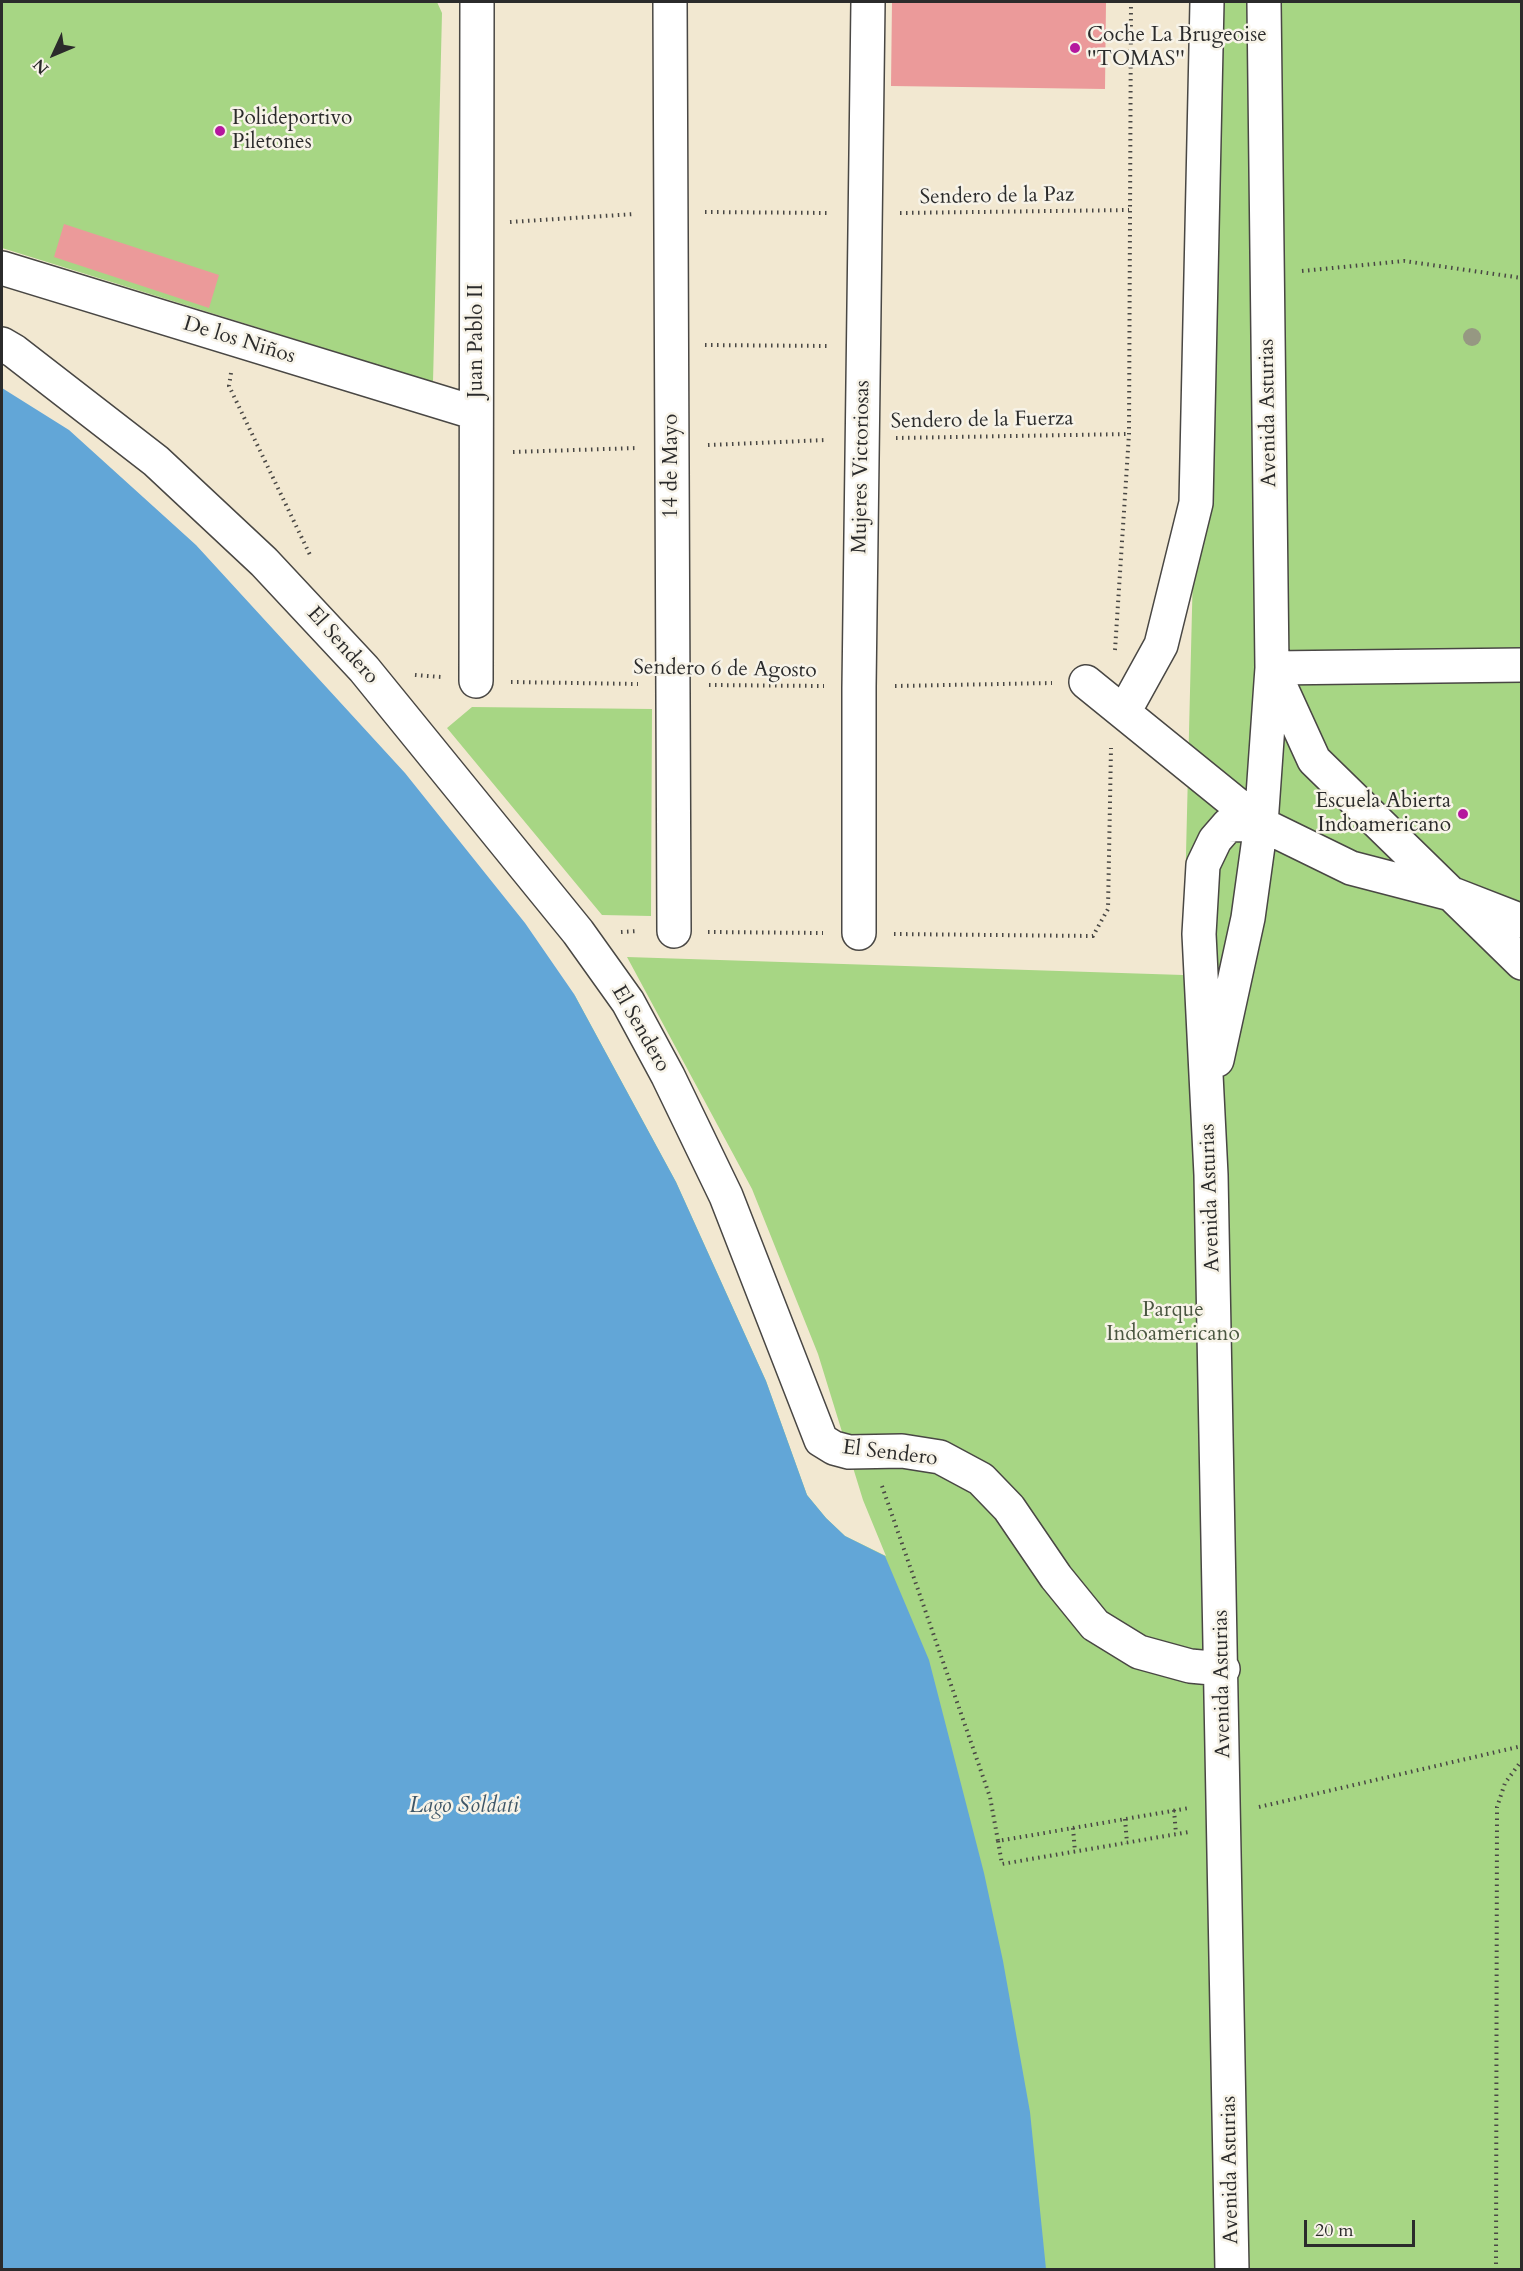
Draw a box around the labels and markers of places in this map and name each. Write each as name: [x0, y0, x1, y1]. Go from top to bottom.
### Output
place label: Coche La Brugeoise ''TOMAS'': [1087, 23, 1267, 73]
marker: Coche La Brugeoise ''TOMAS'': [1068, 41, 1082, 55]
place label: Polideportivo Piletones: [232, 106, 352, 156]
marker: Polideportivo Piletones: [213, 124, 227, 138]
place label: Escuela Abierta Indoamericano: [1315, 789, 1451, 839]
marker: Escuela Abierta Indoamericano: [1456, 807, 1470, 821]

